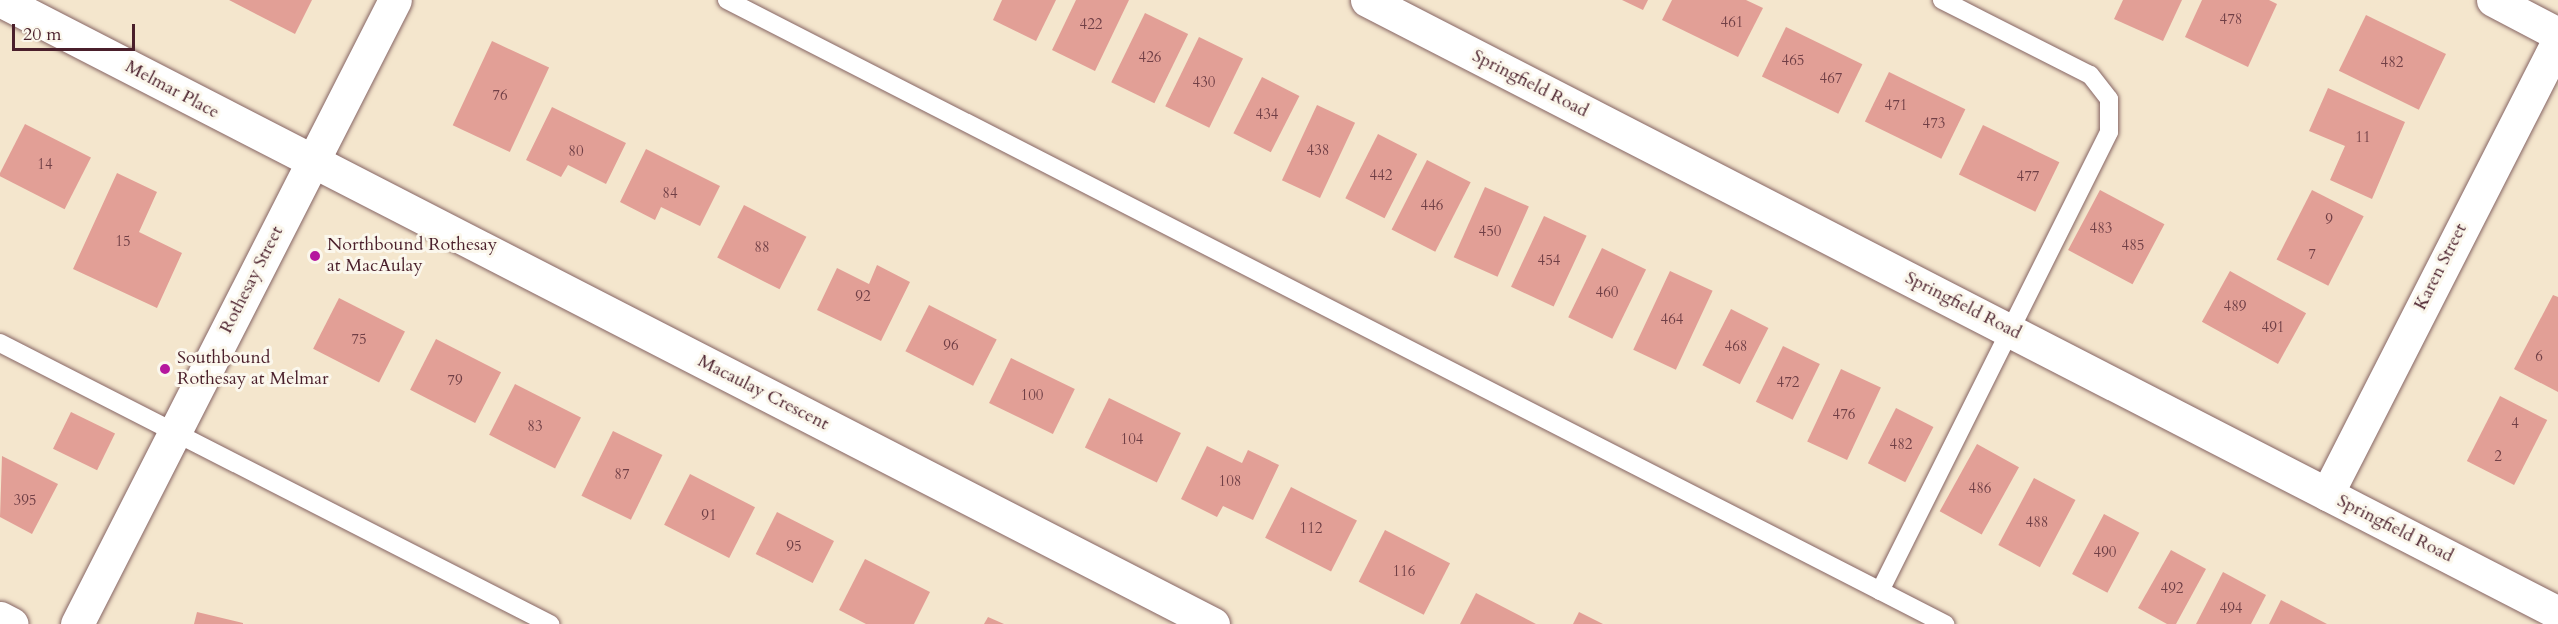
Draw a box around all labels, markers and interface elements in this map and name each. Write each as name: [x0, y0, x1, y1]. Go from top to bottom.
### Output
house number: 478: [2219, 11, 2243, 29]
scale bar: [15, 12, 138, 50]
house number: 461: [1720, 14, 1744, 32]
house number: 422: [1079, 16, 1103, 34]
text: 20 m: [23, 22, 62, 47]
street label: Springfield Road: [1468, 45, 1592, 123]
house number: 426: [1138, 49, 1162, 67]
house number: 465: [1781, 52, 1805, 70]
house number: 482: [2380, 54, 2404, 72]
street label: Melmar Place: [121, 56, 223, 124]
house number: 467: [1819, 70, 1843, 88]
house number: 430: [1192, 74, 1216, 92]
house number: 76: [492, 87, 508, 105]
house number: 471: [1884, 97, 1908, 115]
house number: 434: [1255, 106, 1279, 124]
house number: 473: [1922, 115, 1946, 133]
house number: 11: [2355, 129, 2371, 147]
house number: 438: [1306, 142, 1330, 160]
house number: 80: [568, 143, 584, 161]
house number: 14: [37, 156, 53, 174]
house number: 442: [1369, 167, 1393, 185]
house number: 477: [2016, 168, 2040, 186]
house number: 84: [662, 185, 678, 203]
house number: 446: [1420, 197, 1444, 215]
house number: 9: [2325, 211, 2333, 229]
house number: 483: [2089, 220, 2113, 238]
street label: Karen Street: [2410, 220, 2472, 314]
street label: Rothesay Street: [216, 223, 288, 337]
house number: 450: [1478, 223, 1502, 241]
house number: 15: [115, 233, 131, 251]
place label: Northbound Rothesay at MacAulay: [327, 235, 497, 278]
house number: 485: [2121, 237, 2145, 255]
house number: 88: [754, 239, 770, 257]
house number: 7: [2308, 246, 2316, 264]
marker: Northbound Rothesay at MacAulay: [308, 249, 322, 263]
house number: 454: [1537, 252, 1561, 270]
street label: Springfield Road: [1901, 267, 2025, 345]
house number: 460: [1595, 284, 1619, 302]
house number: 92: [855, 288, 871, 306]
house number: 489: [2223, 298, 2247, 316]
house number: 464: [1660, 311, 1684, 329]
house number: 491: [2261, 319, 2285, 337]
house number: 75: [351, 331, 367, 349]
house number: 96: [943, 337, 959, 355]
house number: 468: [1724, 338, 1748, 356]
place label: Southbound Rothesay at Melmar: [177, 348, 329, 391]
house number: 6: [2535, 348, 2543, 366]
street label: Macaulay Crescent: [694, 351, 832, 435]
marker: Southbound Rothesay at Melmar: [158, 362, 172, 376]
house number: 79: [447, 372, 463, 390]
house number: 472: [1776, 374, 1800, 392]
house number: 100: [1020, 387, 1044, 405]
house number: 476: [1832, 406, 1856, 424]
house number: 4: [2511, 415, 2519, 433]
house number: 83: [527, 418, 543, 436]
house number: 104: [1120, 431, 1144, 449]
house number: 482: [1889, 436, 1913, 454]
house number: 2: [2494, 448, 2502, 466]
house number: 87: [614, 466, 630, 484]
house number: 108: [1218, 473, 1242, 491]
house number: 486: [1968, 480, 1992, 498]
street label: Springfield Road: [2333, 490, 2457, 568]
house number: 395: [13, 492, 37, 510]
house number: 91: [701, 507, 717, 525]
house number: 488: [2025, 514, 2049, 532]
house number: 112: [1299, 520, 1323, 538]
house number: 95: [786, 538, 802, 556]
house number: 490: [2093, 544, 2117, 562]
house number: 116: [1392, 563, 1416, 581]
house number: 492: [2160, 580, 2184, 598]
house number: 494: [2219, 600, 2243, 618]

